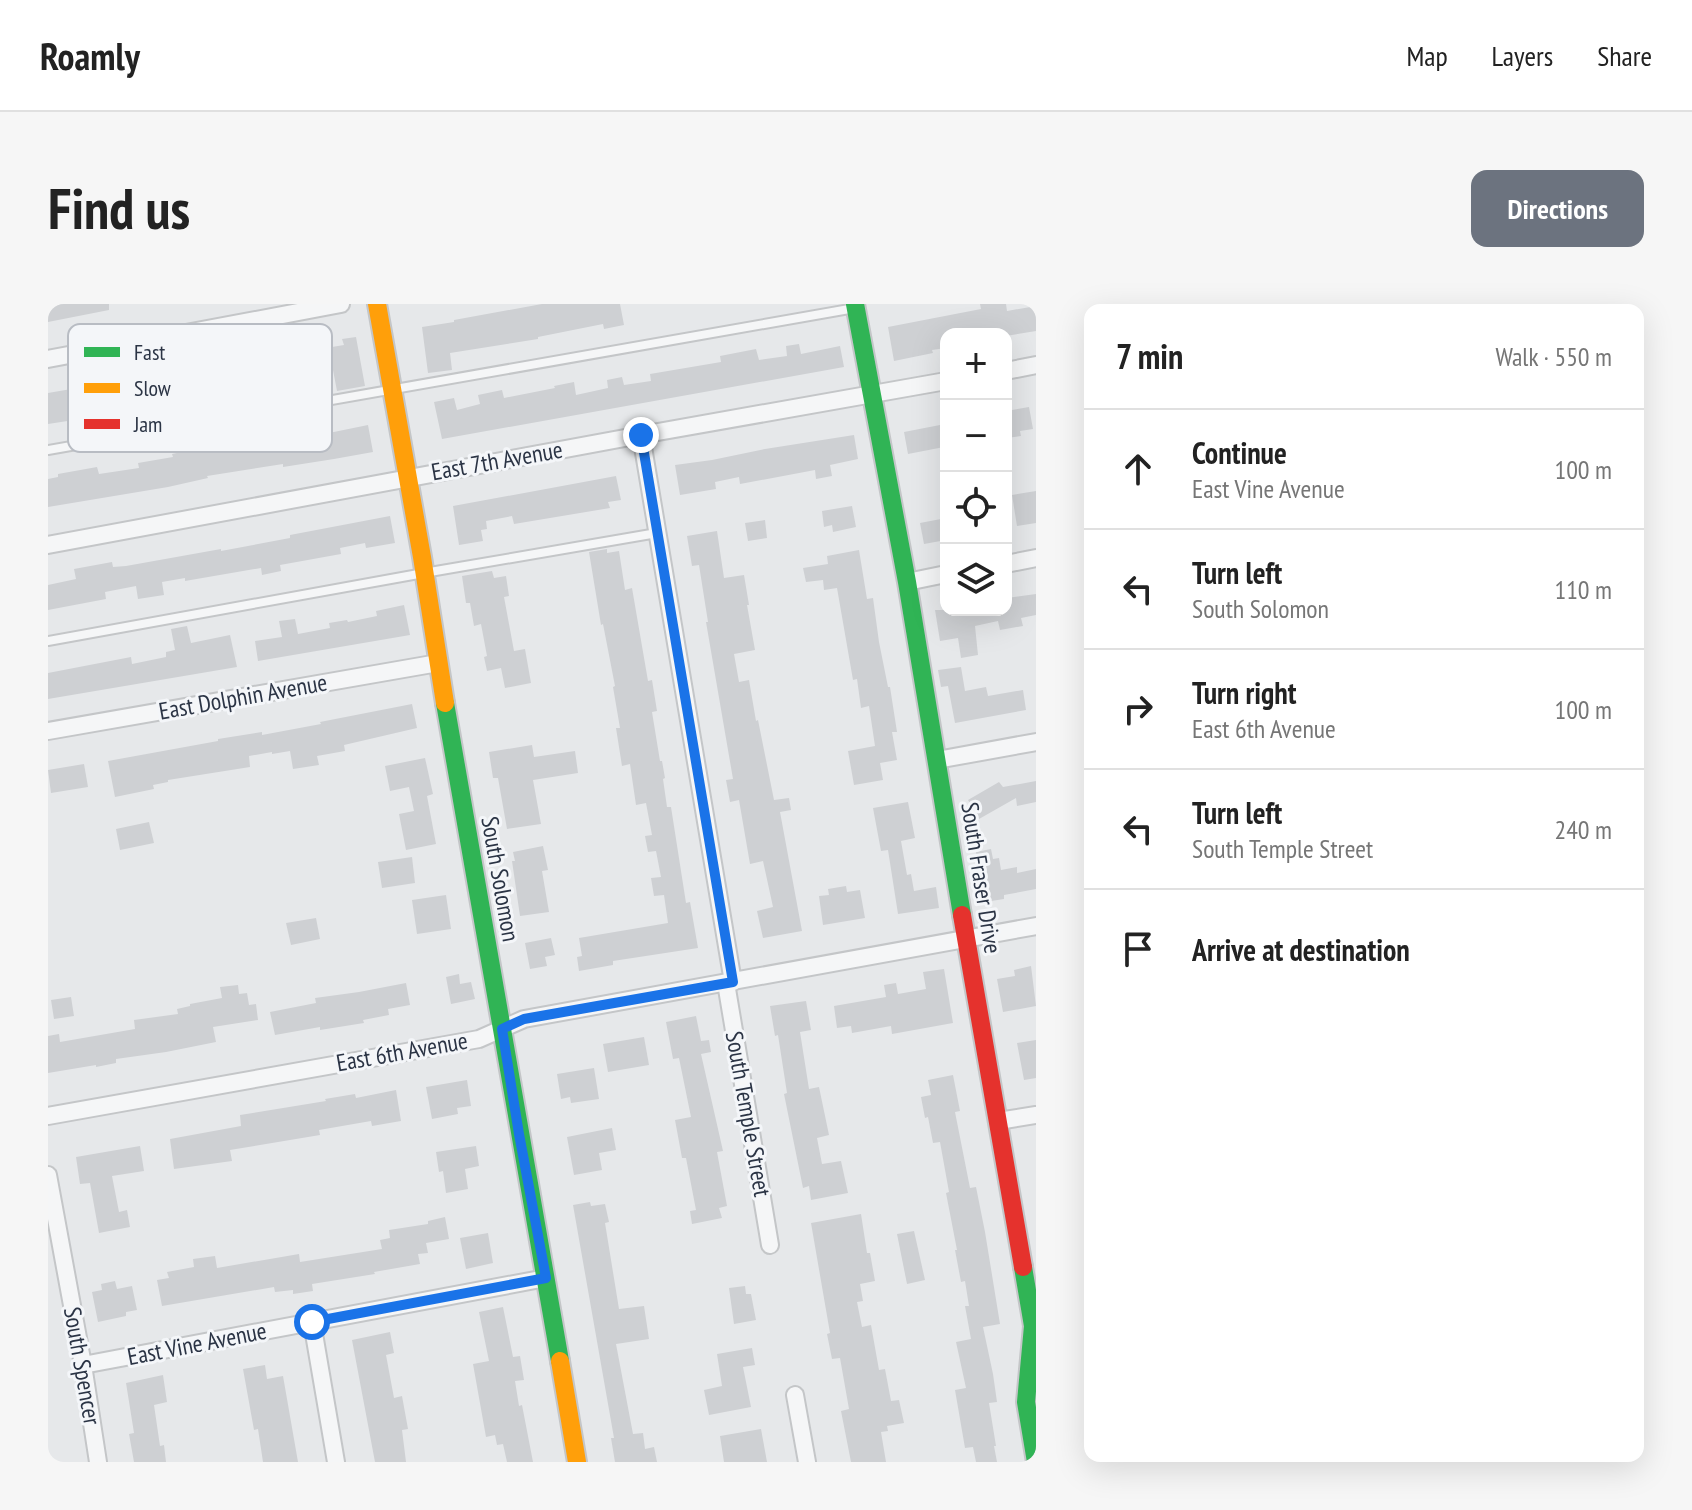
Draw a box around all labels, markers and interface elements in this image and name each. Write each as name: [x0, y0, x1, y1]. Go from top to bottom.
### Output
text: Roamly: [40, 31, 140, 80]
text: Map: [1406, 37, 1448, 74]
text: Layers: [1492, 37, 1553, 74]
text: Share: [1597, 37, 1652, 74]
button: Directions: [1471, 170, 1644, 247]
text: Find us: [48, 172, 190, 244]
legend: [68, 324, 332, 452]
map controls: [940, 328, 1012, 616]
button: +: [940, 328, 1012, 400]
text: 7 min: [1116, 334, 1183, 378]
text: Fast: [134, 338, 165, 366]
text: Walk · 550 m: [1495, 340, 1612, 373]
text: Slow: [134, 374, 171, 402]
button: −: [940, 400, 1012, 472]
text: Jam: [133, 410, 162, 438]
route end: [623, 417, 659, 453]
text: Continue: [1192, 433, 1287, 472]
street label: East 7th Avenue: [429, 434, 565, 487]
icon: ahead: [1116, 447, 1160, 491]
text: 100 m: [1554, 453, 1612, 486]
button: locate: [940, 472, 1012, 544]
text: East Vine Avenue: [1192, 472, 1345, 505]
button: layers: [940, 544, 1012, 616]
text: Turn left: [1192, 553, 1282, 592]
icon: left: [1116, 567, 1160, 611]
text: 110 m: [1554, 573, 1612, 606]
text: South Solomon: [1192, 592, 1329, 625]
street label: East Dolphin Avenue: [156, 666, 329, 727]
text: Turn right: [1192, 673, 1296, 712]
icon: right: [1116, 687, 1160, 731]
text: 100 m: [1554, 693, 1612, 726]
text: East 6th Avenue: [1192, 712, 1336, 745]
text: Turn left: [1192, 793, 1282, 832]
street label: South Fraser Drive: [954, 800, 1009, 956]
icon: left: [1116, 807, 1160, 851]
text: 240 m: [1554, 813, 1612, 846]
street label: South Solomon: [474, 814, 527, 944]
text: South Temple Street: [1192, 832, 1373, 865]
icon: arrive: [1116, 927, 1160, 971]
text: Arrive at destination: [1192, 930, 1410, 969]
street label: East 6th Avenue: [334, 1025, 470, 1078]
street label: South Temple Street: [719, 1029, 778, 1199]
route start: [294, 1304, 330, 1340]
street label: South Spencer: [57, 1305, 108, 1428]
street label: East Vine Avenue: [125, 1315, 269, 1372]

